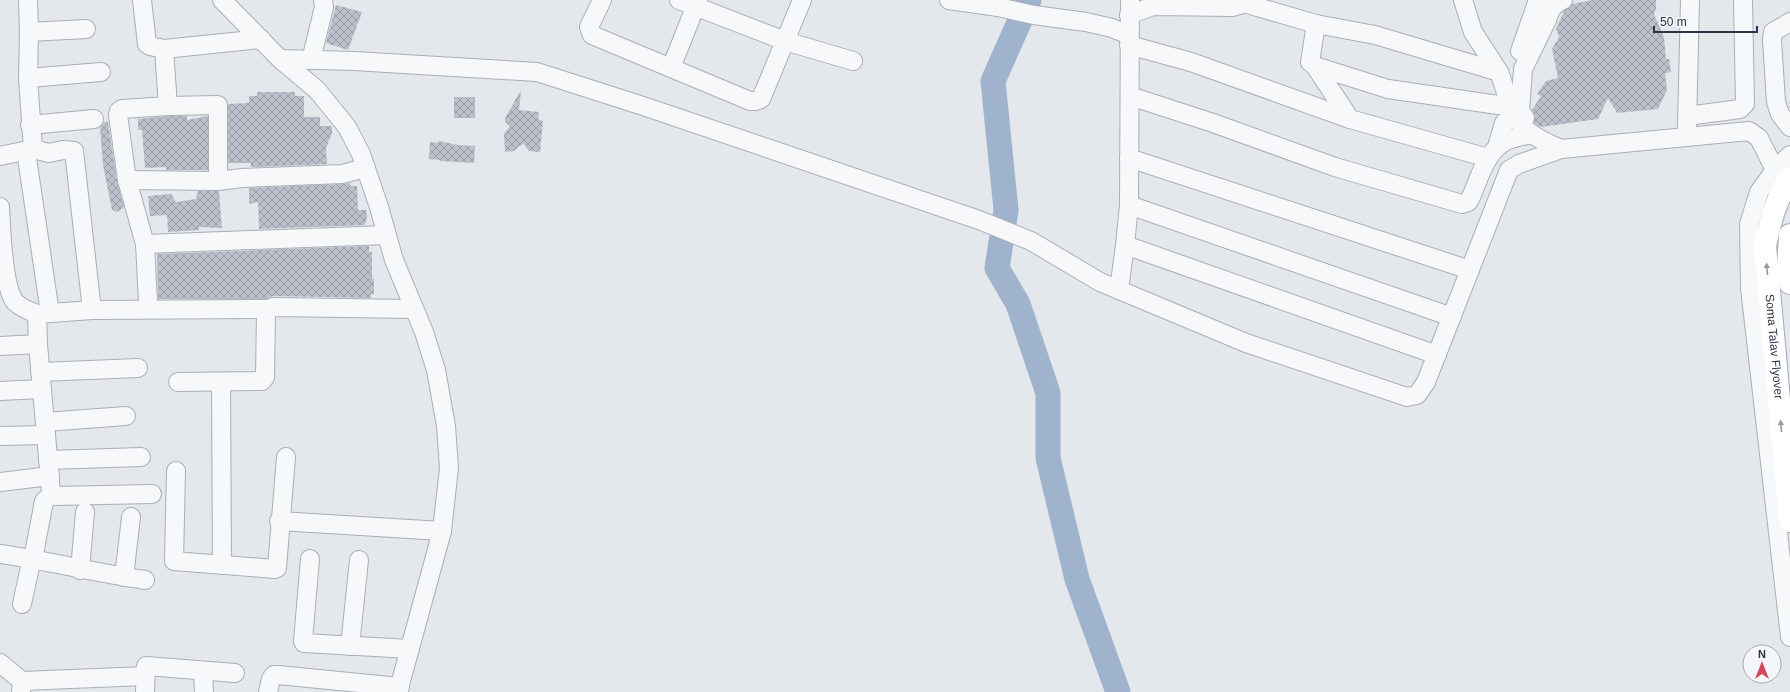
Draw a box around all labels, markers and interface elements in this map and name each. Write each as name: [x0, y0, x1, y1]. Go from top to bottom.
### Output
scale bar: [1654, 8, 1757, 34]
text: 50 m: [1660, 15, 1687, 29]
one-way arrow: [1764, 263, 1771, 275]
street label: Soma Talav Flyover: [1762, 294, 1786, 400]
one-way arrow: [1778, 420, 1785, 432]
north arrow: [1742, 644, 1782, 684]
text: N: [1758, 648, 1766, 660]

